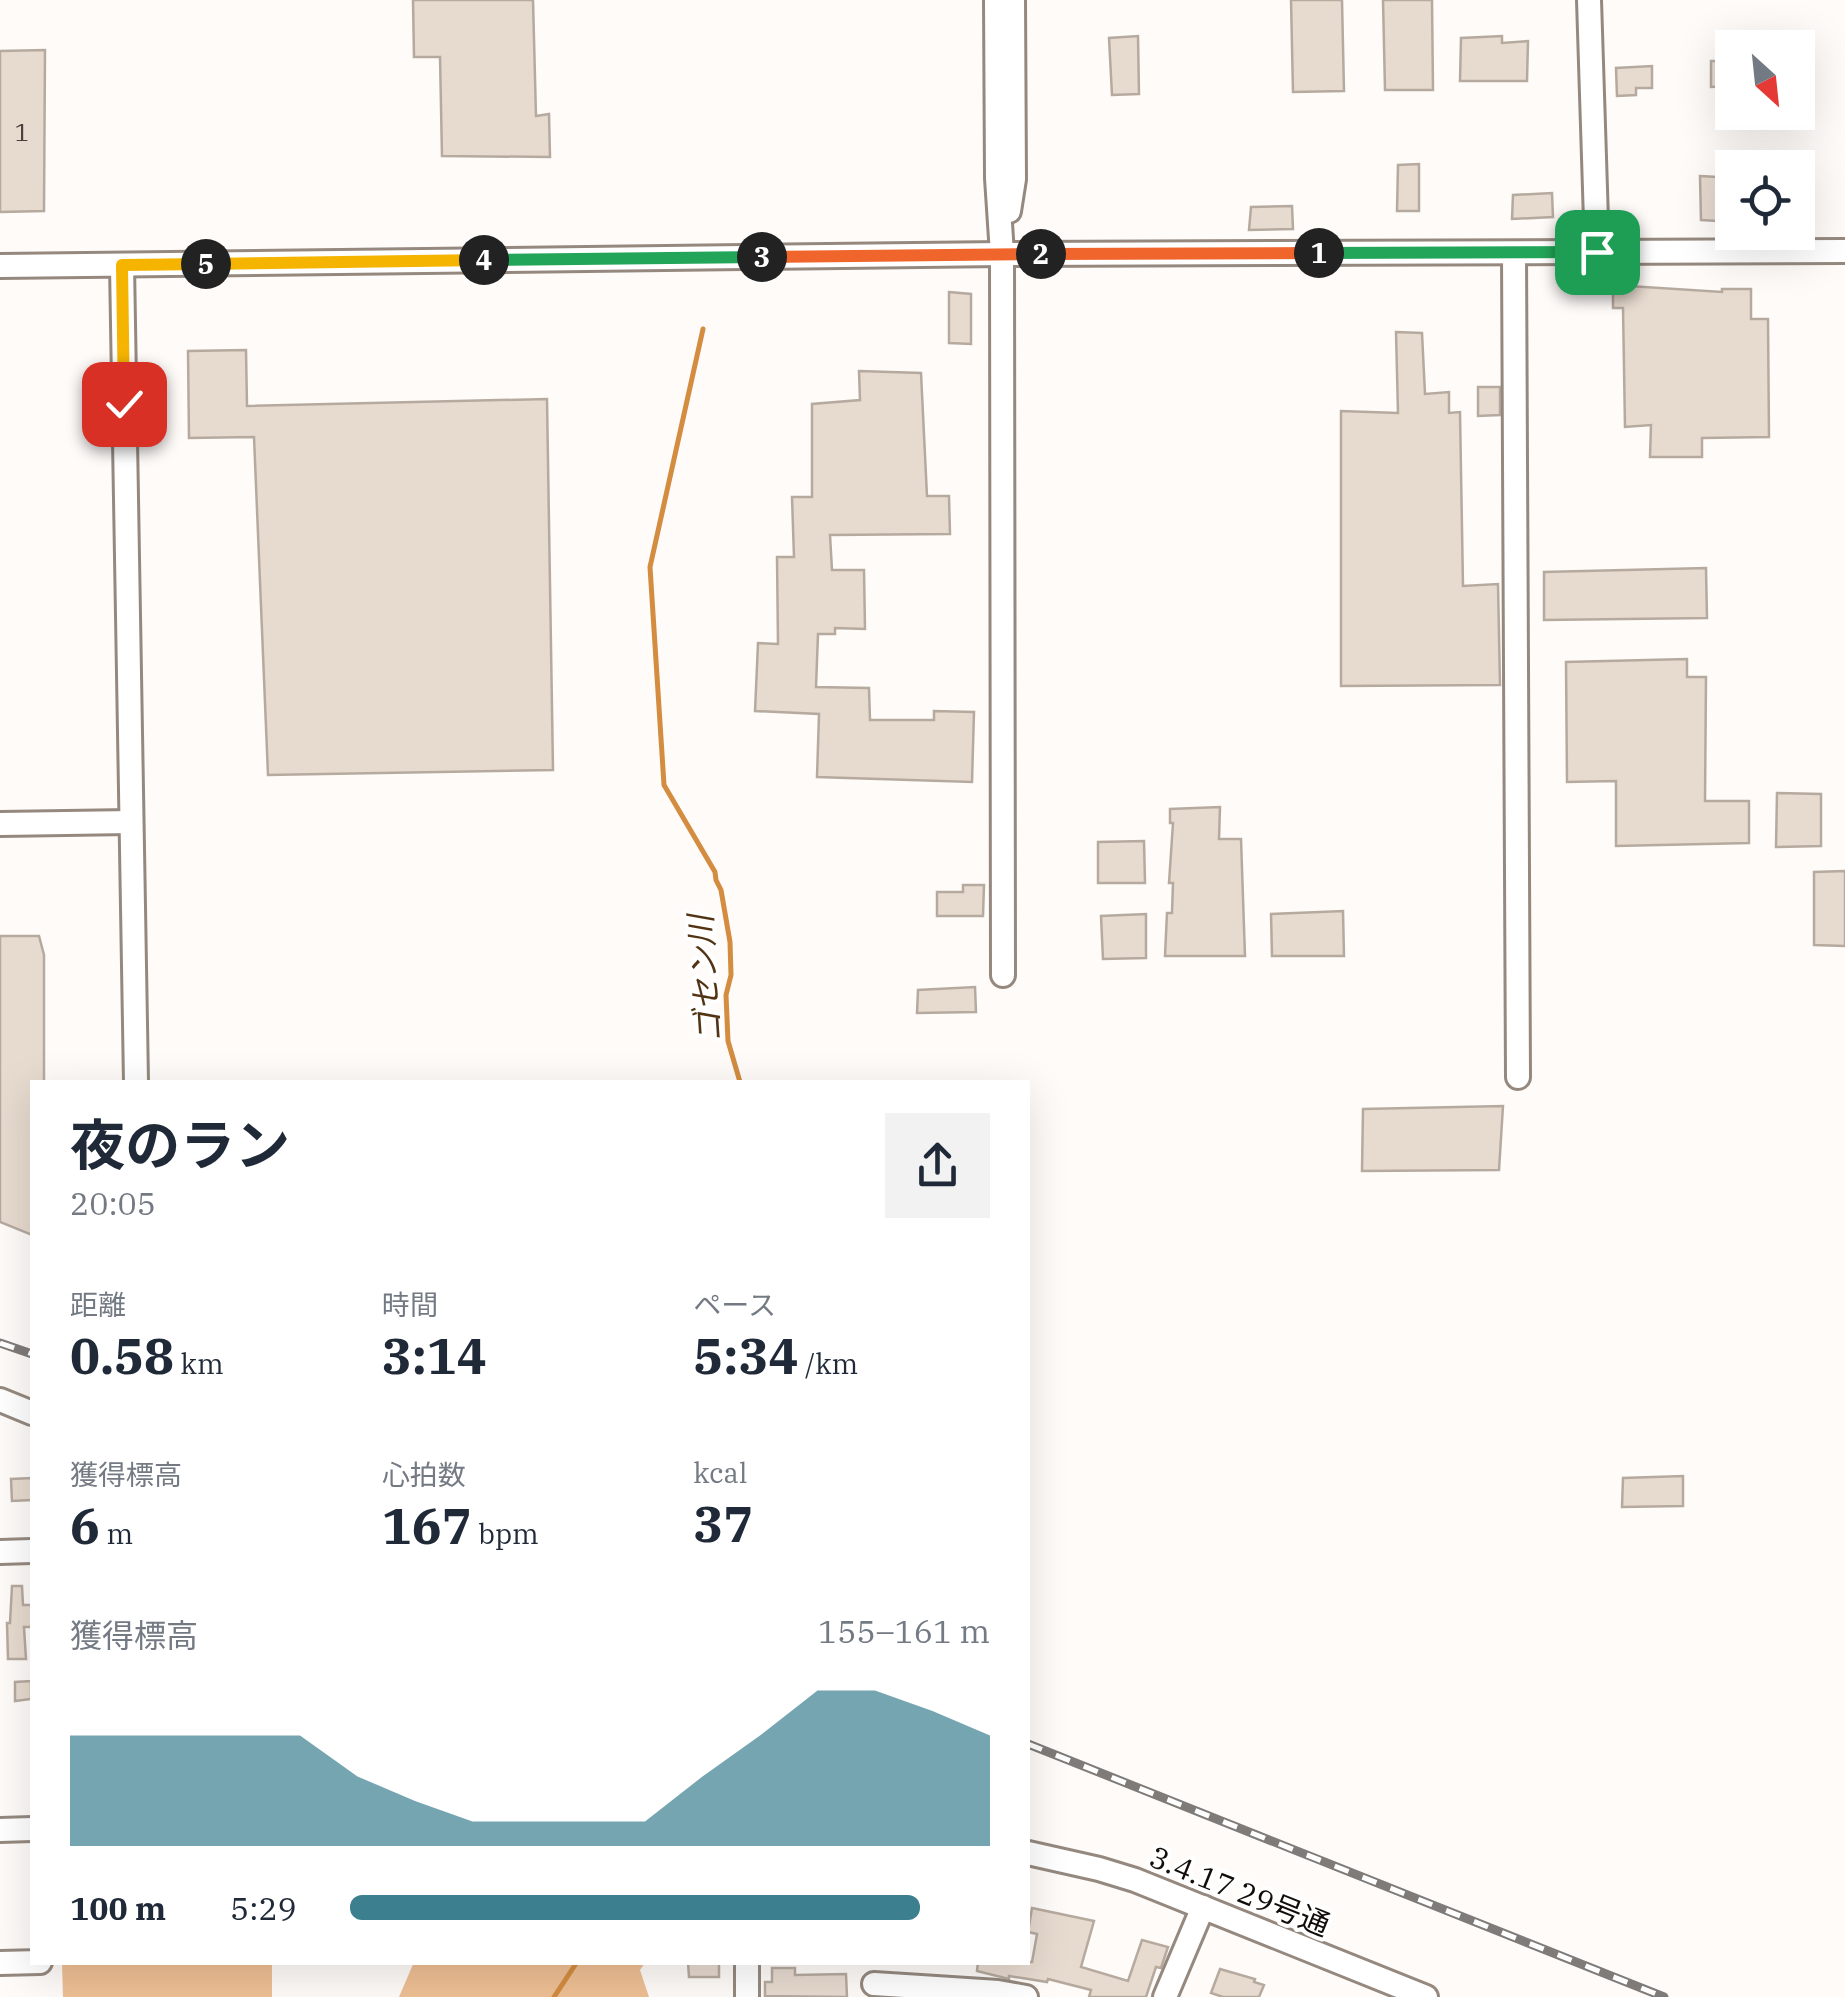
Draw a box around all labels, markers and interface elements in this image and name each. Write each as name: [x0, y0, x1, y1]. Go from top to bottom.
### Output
north arrow: [1715, 30, 1815, 130]
map controls: [1715, 30, 1815, 250]
house number: 1: [14, 115, 30, 148]
button: locate: [1715, 150, 1815, 250]
pin: [1555, 210, 1640, 295]
icon: arrive: [1570, 225, 1625, 280]
pin: 1: [1294, 228, 1344, 278]
pin: 2: [1016, 229, 1066, 279]
pin: 3: [737, 232, 787, 282]
text: 1: [1311, 234, 1327, 271]
pin: 4: [459, 235, 509, 285]
text: 2: [1033, 235, 1049, 272]
text: 3: [754, 238, 770, 275]
pin: 5: [181, 239, 231, 289]
text: 4: [476, 241, 492, 278]
text: 5: [198, 245, 214, 282]
pin: [82, 362, 167, 447]
icon: check: [97, 377, 152, 432]
water label: ゴセン川: [678, 911, 729, 1044]
text: 夜のラン: [70, 1109, 290, 1180]
button: share: [885, 1113, 990, 1218]
text: 20:05: [70, 1182, 156, 1224]
text: 距離: [70, 1286, 126, 1323]
text: 時間: [382, 1286, 438, 1323]
text: ペース: [693, 1286, 776, 1323]
text: 0.58: [70, 1323, 174, 1388]
text: 3:14: [382, 1323, 487, 1388]
text: 5:34: [693, 1323, 798, 1388]
text: km: [174, 1345, 224, 1382]
text: /km: [798, 1345, 858, 1382]
text: kcal: [693, 1454, 747, 1491]
text: 獲得標高: [70, 1456, 182, 1493]
text: 心拍数: [382, 1456, 466, 1493]
text: 37: [693, 1491, 753, 1556]
text: 6: [70, 1493, 100, 1558]
text: 167: [382, 1493, 472, 1558]
text: m: [100, 1515, 133, 1552]
text: bpm: [472, 1515, 539, 1552]
text: 155–161 m: [818, 1610, 990, 1652]
text: 獲得標高: [70, 1614, 198, 1656]
street label: 3.4.17 29号通: [1144, 1836, 1336, 1944]
text: 100 m: [70, 1887, 166, 1929]
text: 5:29: [230, 1887, 297, 1929]

